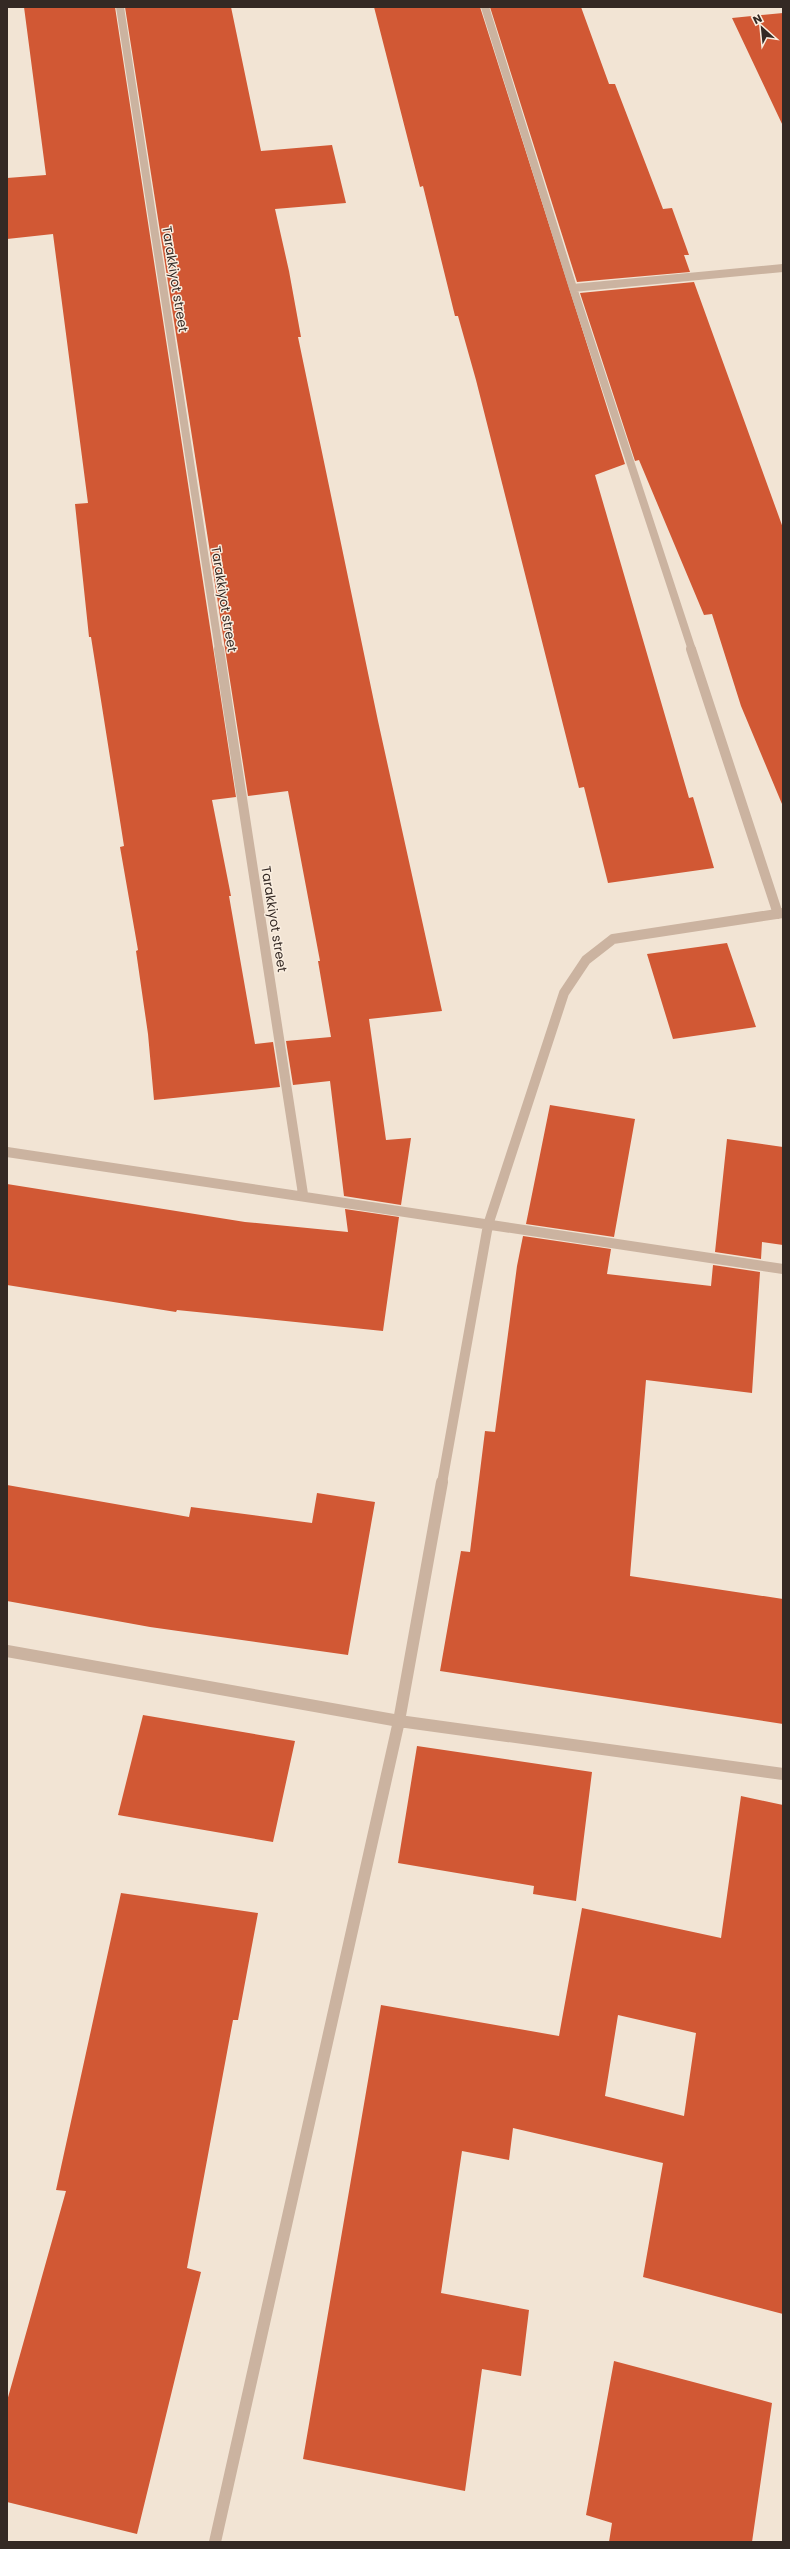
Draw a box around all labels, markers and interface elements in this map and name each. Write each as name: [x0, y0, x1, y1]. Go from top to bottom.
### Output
north arrow: [742, 8, 782, 48]
text: N: [750, 10, 765, 28]
street label: Tarakkiyot street: [157, 225, 193, 334]
street label: Tarakkiyot street: [206, 545, 242, 654]
street label: Tarakkiyot street: [256, 865, 292, 974]

